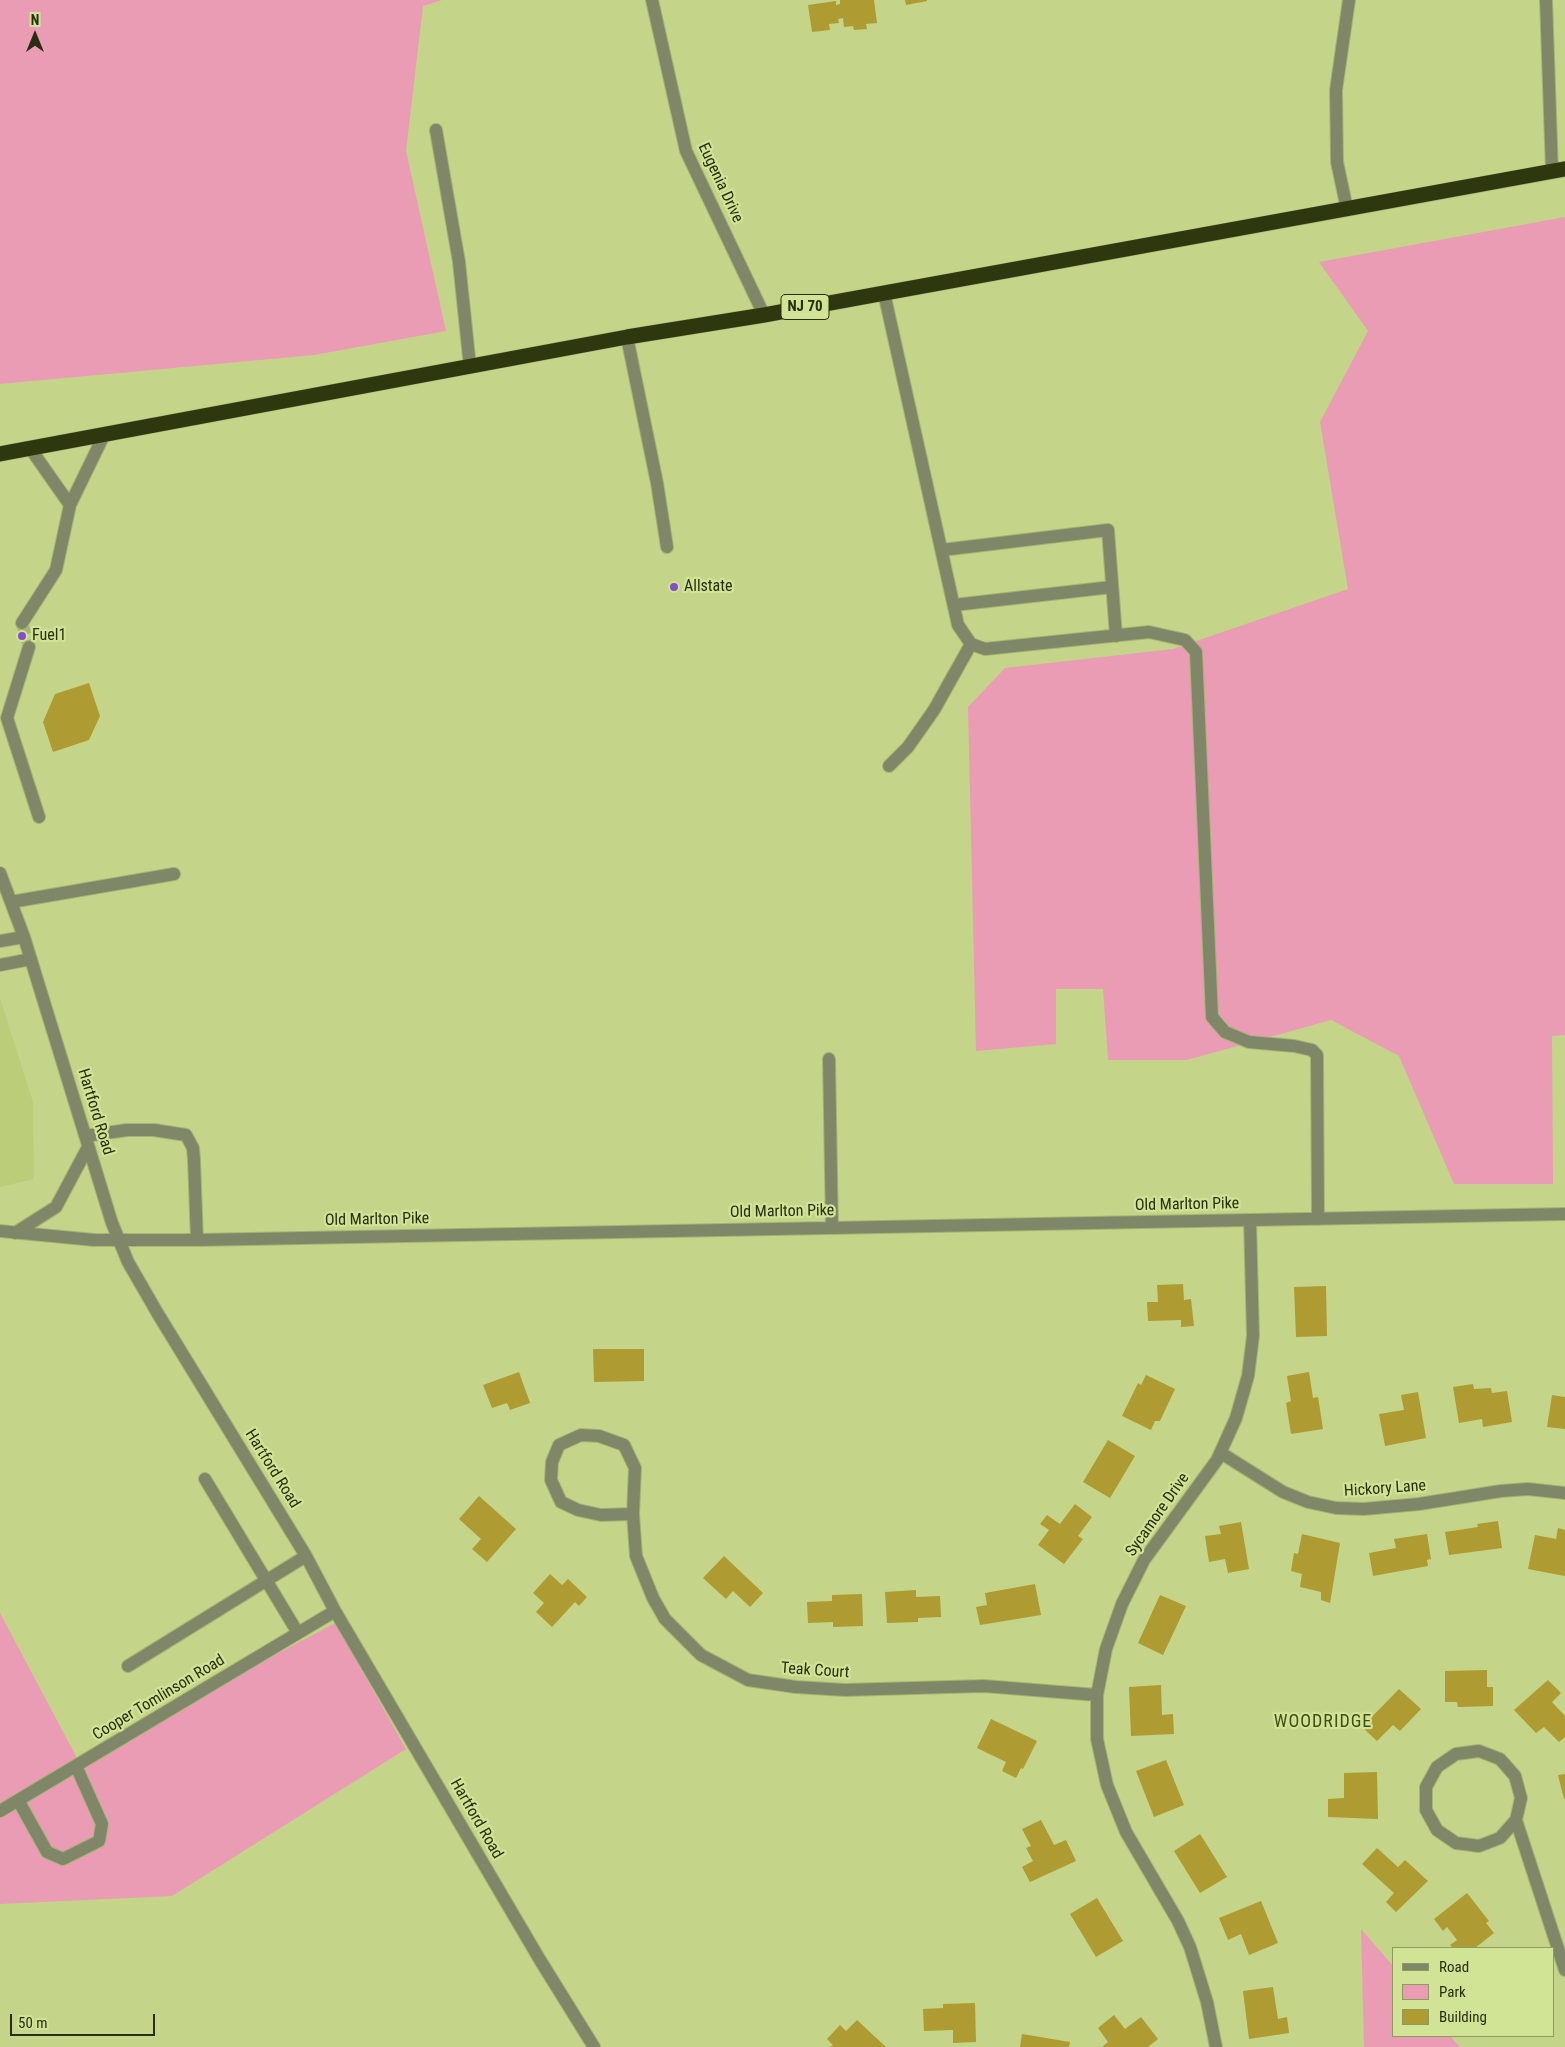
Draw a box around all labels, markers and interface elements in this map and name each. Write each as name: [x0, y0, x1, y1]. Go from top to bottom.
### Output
north arrow: [10, 10, 60, 60]
text: N: [31, 12, 39, 28]
street label: Eugenia Drive: [693, 140, 747, 226]
road number: NJ 70: [781, 294, 829, 320]
place label: Allstate: [684, 577, 732, 597]
marker: Allstate: [668, 581, 680, 593]
place label: Fuel1: [32, 626, 66, 646]
marker: Fuel1: [16, 630, 28, 642]
street label: Hartford Road: [73, 1067, 117, 1157]
street label: Old Marlton Pike: [1135, 1194, 1239, 1216]
street label: Old Marlton Pike: [730, 1201, 834, 1223]
street label: Old Marlton Pike: [325, 1209, 429, 1231]
street label: Hartford Road: [240, 1426, 304, 1512]
street label: Sycamore Drive: [1122, 1469, 1194, 1561]
street label: Hickory Lane: [1343, 1477, 1427, 1501]
street label: Cooper Tomlinson Road: [89, 1651, 229, 1745]
street label: Teak Court: [780, 1659, 850, 1683]
district label: WOODRIDGE: [1273, 1711, 1373, 1733]
street label: Hartford Road: [445, 1776, 507, 1862]
legend: [1392, 1947, 1555, 2037]
text: Road: [1439, 1958, 1469, 1976]
text: Park: [1439, 1983, 1466, 2001]
scale bar: [12, 2004, 158, 2036]
text: Building: [1439, 2008, 1487, 2026]
text: 50 m: [18, 2014, 48, 2032]

